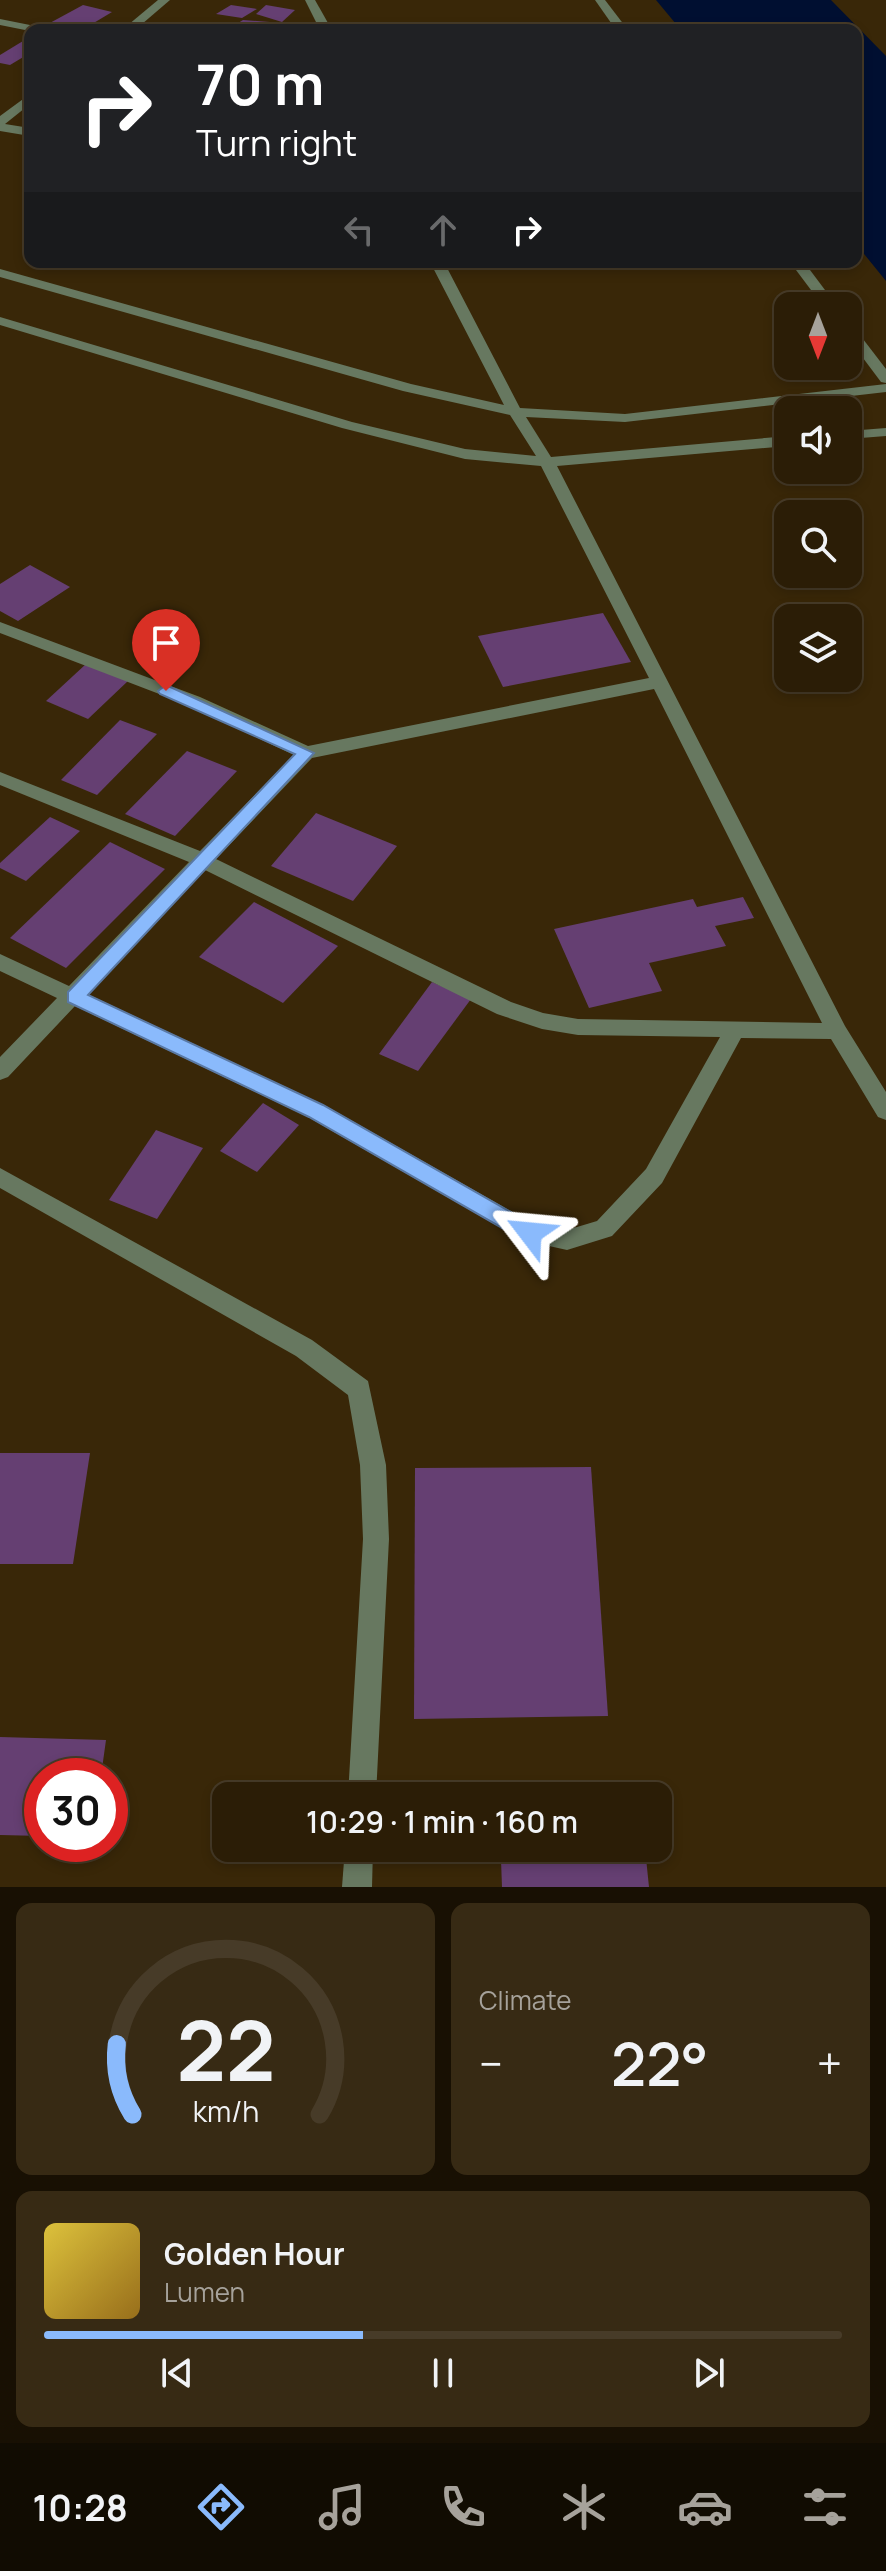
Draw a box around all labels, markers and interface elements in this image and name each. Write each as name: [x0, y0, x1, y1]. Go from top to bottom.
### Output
text: 70 m: [196, 45, 324, 122]
icon: right: [64, 56, 168, 160]
text: Turn right: [196, 118, 357, 167]
icon: left: [337, 208, 381, 252]
icon: ahead: [421, 208, 465, 252]
icon: right: [505, 208, 549, 252]
north arrow: [774, 292, 862, 380]
map controls: [774, 292, 862, 692]
button: sound: [774, 396, 862, 484]
button: search: [774, 500, 862, 588]
button: layers: [774, 604, 862, 692]
pin: [132, 609, 200, 691]
icon: arrive: [144, 621, 188, 665]
position arrow: [488, 1191, 572, 1275]
speed limit sign: 30: [24, 1758, 128, 1862]
text: 10:29 · 1 min · 160 m: [306, 1801, 578, 1842]
text: Climate: [479, 1982, 571, 2018]
text: 22: [176, 1992, 275, 2106]
text: 22°: [611, 2022, 708, 2104]
text: −: [479, 2033, 503, 2093]
text: +: [817, 2033, 842, 2093]
text: km/h: [192, 2092, 259, 2131]
text: Golden Hour: [164, 2233, 345, 2274]
text: Lumen: [164, 2274, 245, 2310]
icon: previous: [155, 2351, 199, 2395]
icon: pause: [421, 2351, 465, 2395]
icon: next: [687, 2351, 731, 2395]
icon: directions: [193, 2479, 249, 2535]
icon: music: [314, 2479, 370, 2535]
icon: phone: [435, 2479, 491, 2535]
icon: climate: [556, 2479, 612, 2535]
icon: car: [677, 2479, 733, 2535]
icon: filters: [797, 2479, 853, 2535]
text: 10:28: [32, 2483, 128, 2532]

